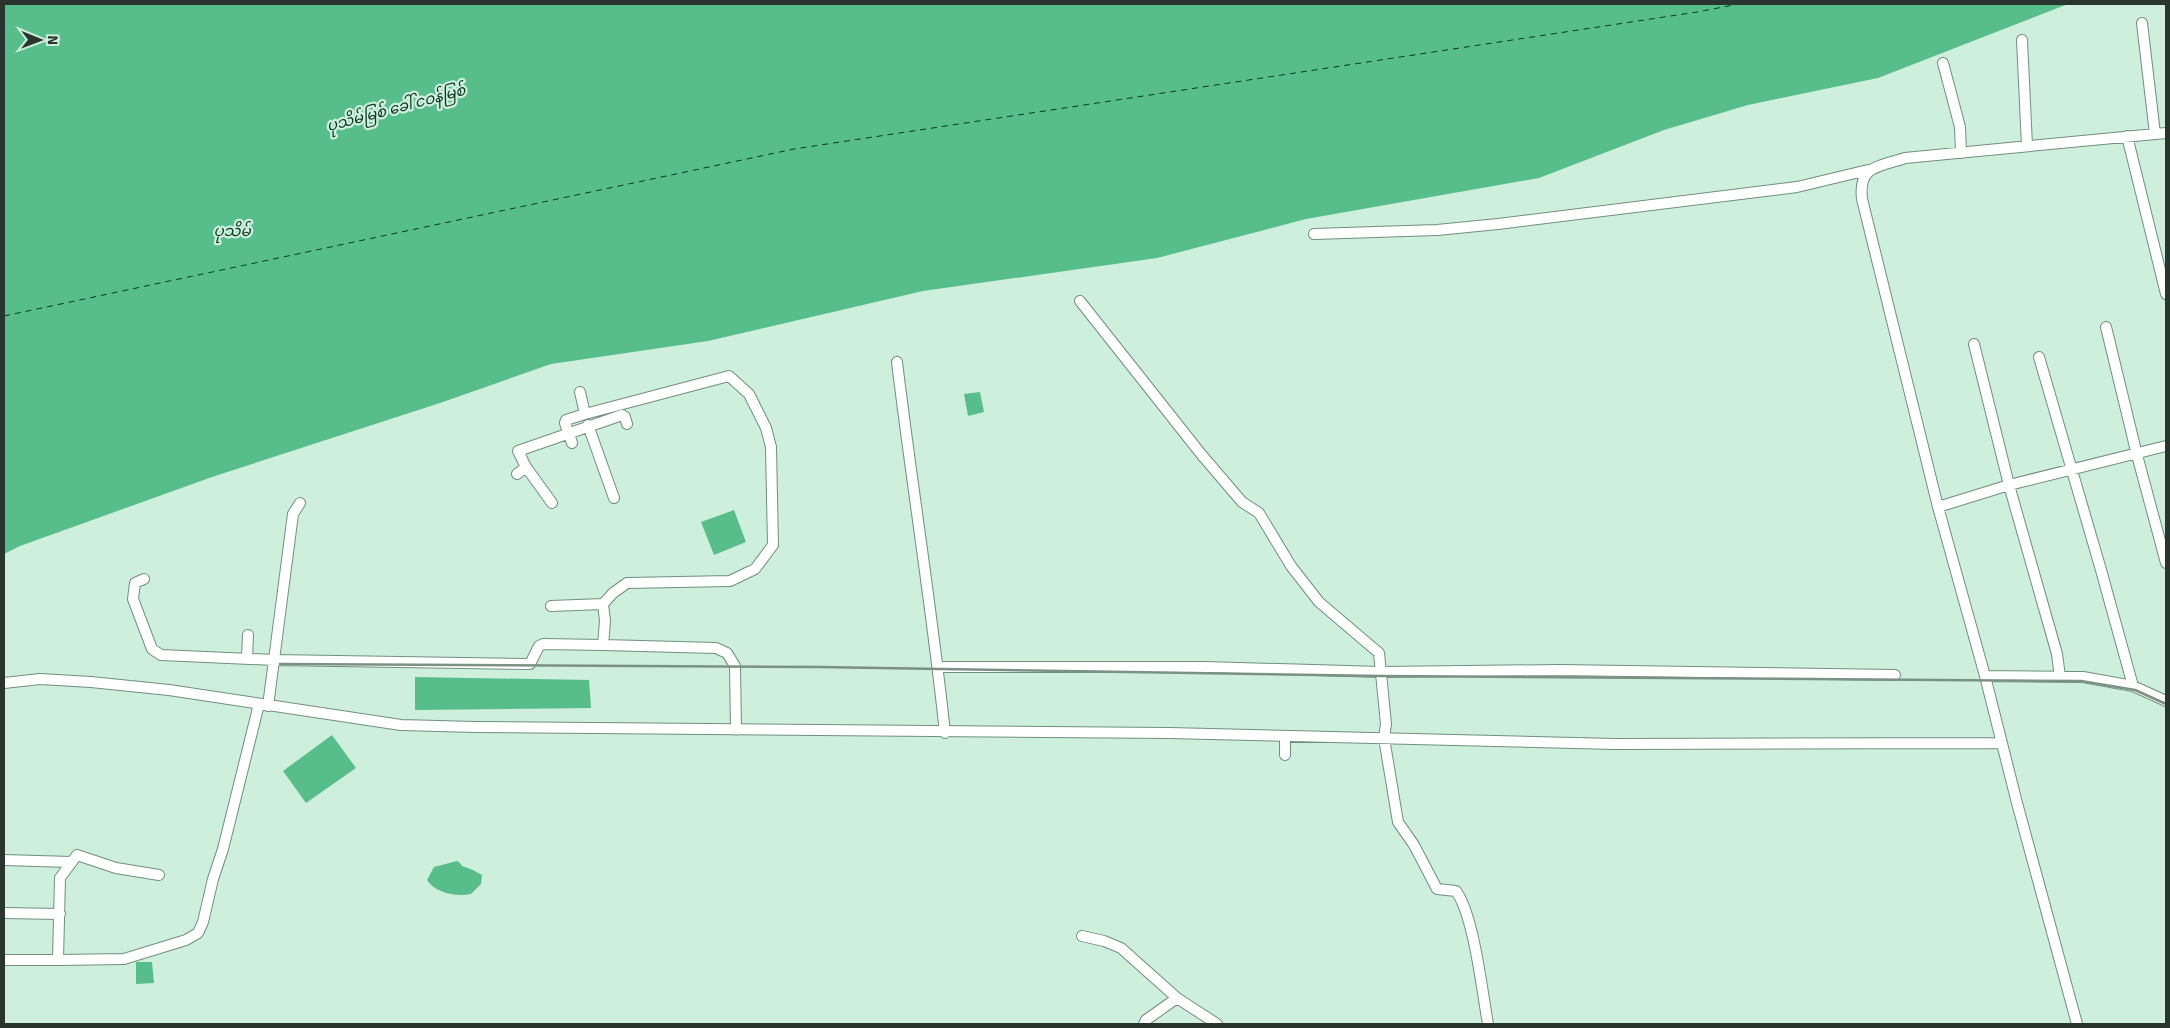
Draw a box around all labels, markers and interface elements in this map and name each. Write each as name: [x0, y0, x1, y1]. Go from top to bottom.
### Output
north arrow: [15, 15, 65, 65]
text: N: [44, 35, 61, 45]
water label: ပုသိမ်မြစ် ခေါ် ငဝန်မြစ်: [324, 78, 470, 138]
water label: ပုသိမ်: [213, 220, 252, 243]

